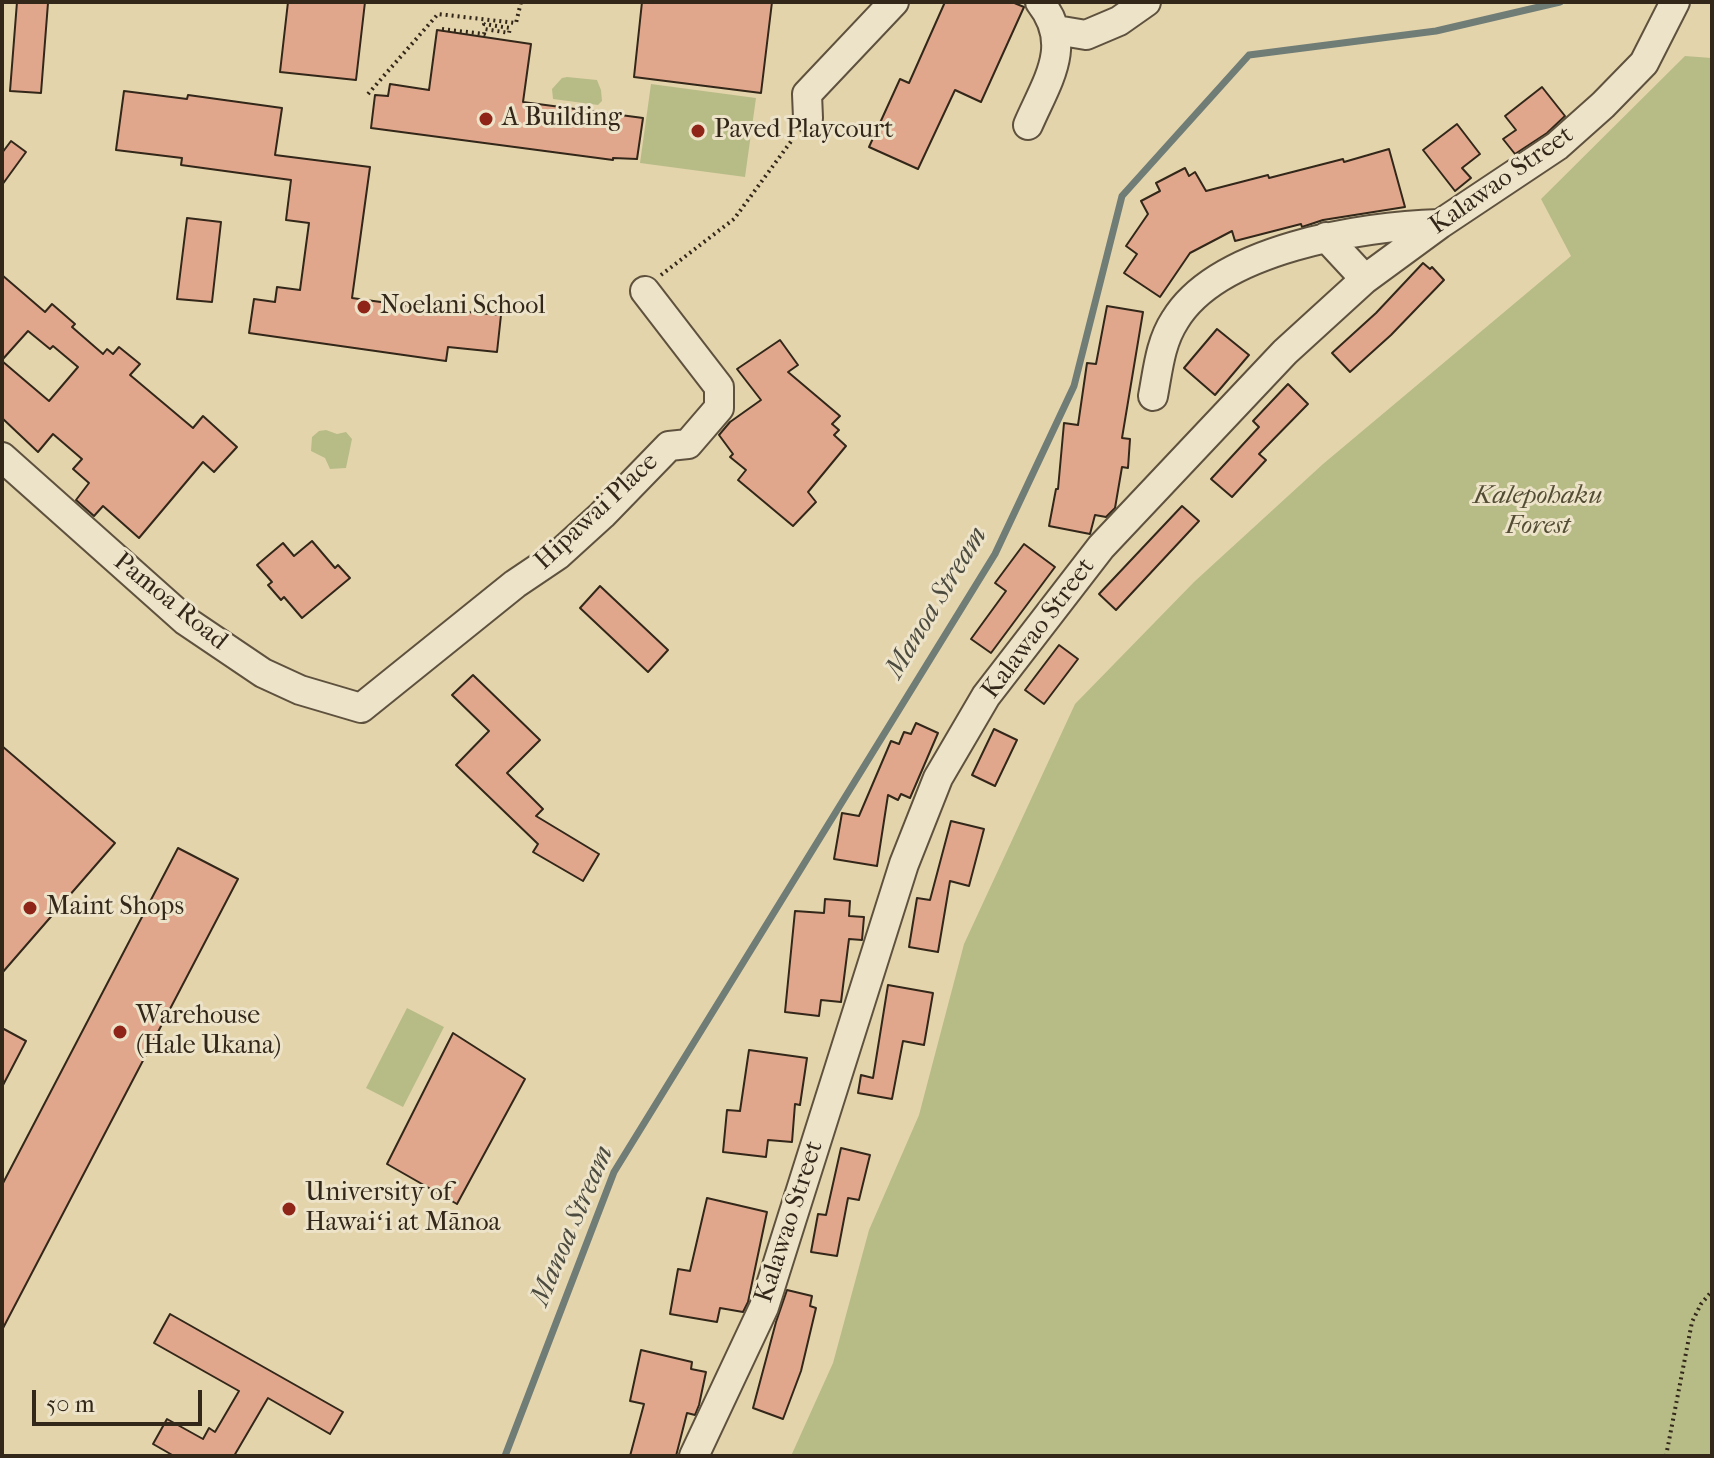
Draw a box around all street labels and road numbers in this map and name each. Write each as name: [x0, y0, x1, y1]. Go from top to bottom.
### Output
street label: Kalawao Street: [1424, 120, 1580, 242]
street label: Hipawai Place: [529, 447, 665, 577]
street label: Pamoa Road: [107, 547, 233, 657]
street label: Kalawao Street: [976, 552, 1102, 706]
street label: Kalawao Street: [749, 1137, 831, 1307]

